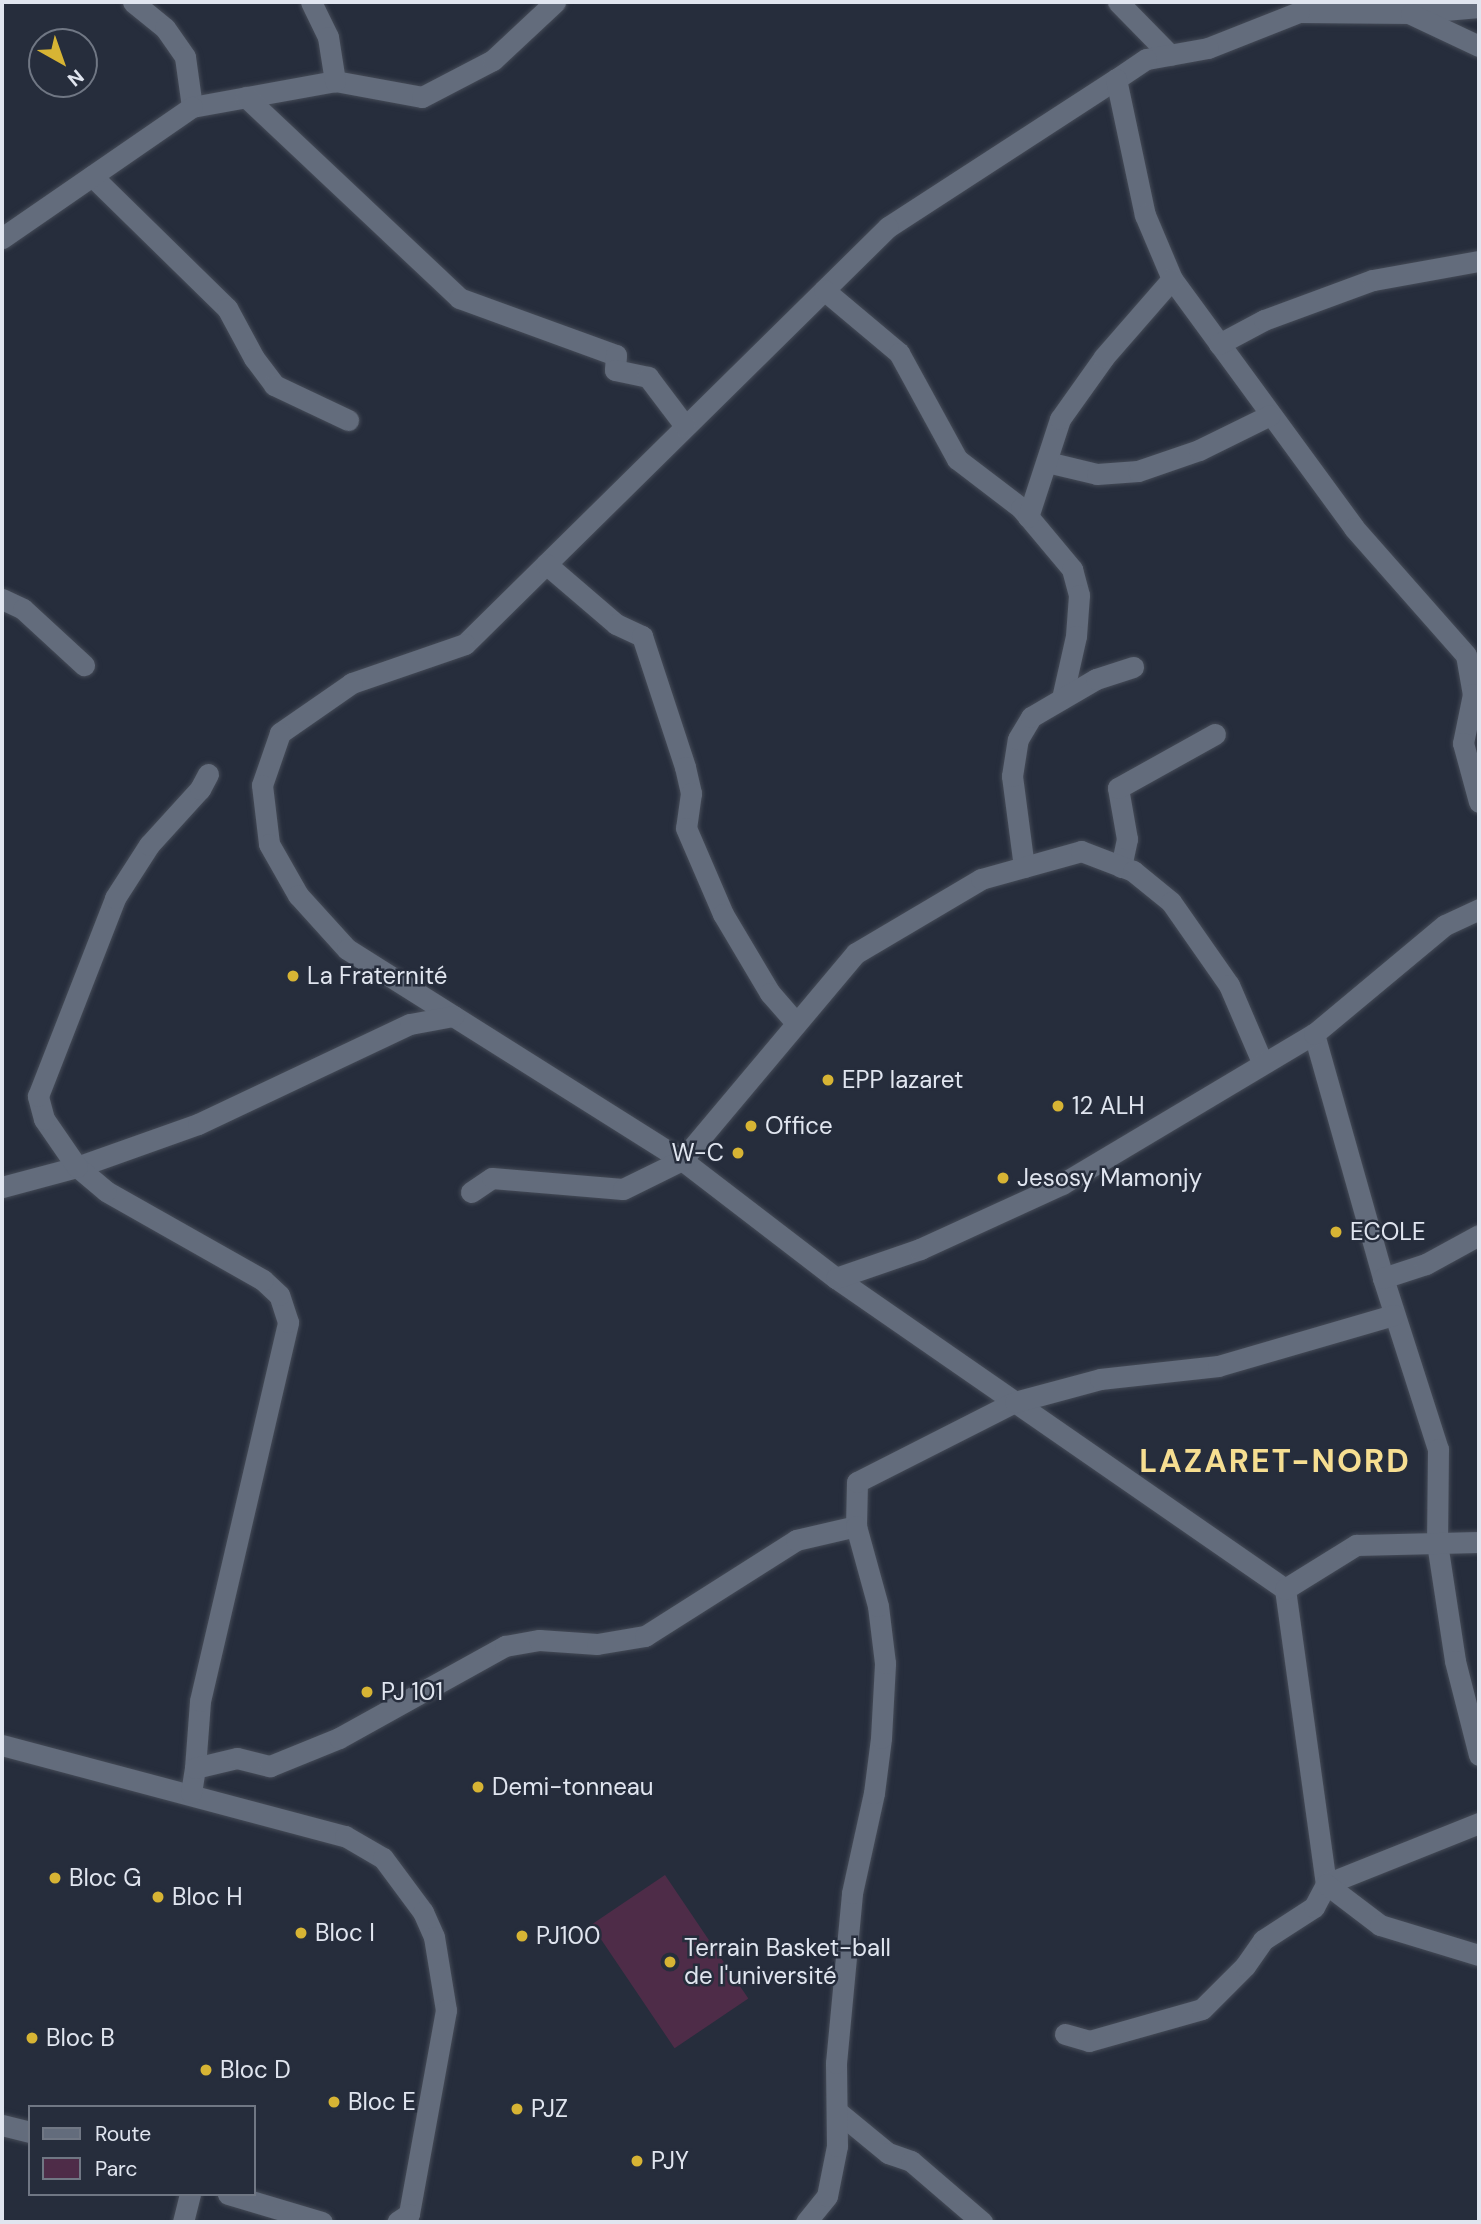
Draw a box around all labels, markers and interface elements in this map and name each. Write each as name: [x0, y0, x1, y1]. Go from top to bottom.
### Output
north arrow: [28, 28, 98, 98]
text: N: [62, 64, 89, 92]
place label: La Fraternité: [307, 962, 447, 990]
marker: La Fraternité: [285, 968, 301, 984]
place label: EPP lazaret: [842, 1066, 963, 1094]
marker: EPP lazaret: [820, 1072, 836, 1088]
place label: 12 ALH: [1072, 1092, 1145, 1120]
marker: 12 ALH: [1050, 1098, 1066, 1114]
place label: Office: [765, 1112, 833, 1140]
marker: Office: [743, 1118, 759, 1134]
place label: W-C: [672, 1139, 724, 1167]
marker: W-C: [730, 1145, 746, 1161]
place label: Jesosy Mamonjy: [1017, 1164, 1202, 1192]
marker: Jesosy Mamonjy: [995, 1170, 1011, 1186]
place label: ECOLE: [1350, 1218, 1426, 1246]
marker: ECOLE: [1328, 1224, 1344, 1240]
district label: LAZARET-NORD: [1141, 1442, 1409, 1480]
place label: PJ 101: [381, 1678, 443, 1706]
marker: PJ 101: [359, 1684, 375, 1700]
place label: Demi-tonneau: [492, 1773, 654, 1801]
marker: Demi-tonneau: [470, 1779, 486, 1795]
place label: Bloc G: [69, 1864, 141, 1892]
marker: Bloc G: [47, 1870, 63, 1886]
place label: Bloc H: [172, 1883, 243, 1911]
marker: Bloc H: [150, 1889, 166, 1905]
place label: Bloc I: [315, 1919, 375, 1947]
place label: PJ100: [536, 1922, 600, 1950]
marker: Bloc I: [293, 1925, 309, 1941]
marker: PJ100: [514, 1928, 530, 1944]
place label: Terrain Basket-ball de l'université: [684, 1934, 891, 1990]
marker: Terrain Basket-ball de l'université: [662, 1954, 678, 1970]
place label: Bloc B: [46, 2024, 115, 2052]
marker: Bloc B: [24, 2030, 40, 2046]
place label: Bloc D: [220, 2056, 291, 2084]
marker: Bloc D: [198, 2062, 214, 2078]
place label: Bloc E: [348, 2088, 416, 2116]
marker: Bloc E: [326, 2094, 342, 2110]
place label: PJZ: [531, 2095, 568, 2123]
marker: PJZ: [509, 2101, 525, 2117]
legend: [28, 2105, 256, 2196]
text: Route: [95, 2120, 151, 2148]
place label: PJY: [651, 2147, 689, 2175]
marker: PJY: [629, 2153, 645, 2169]
text: Parc: [95, 2155, 138, 2183]

